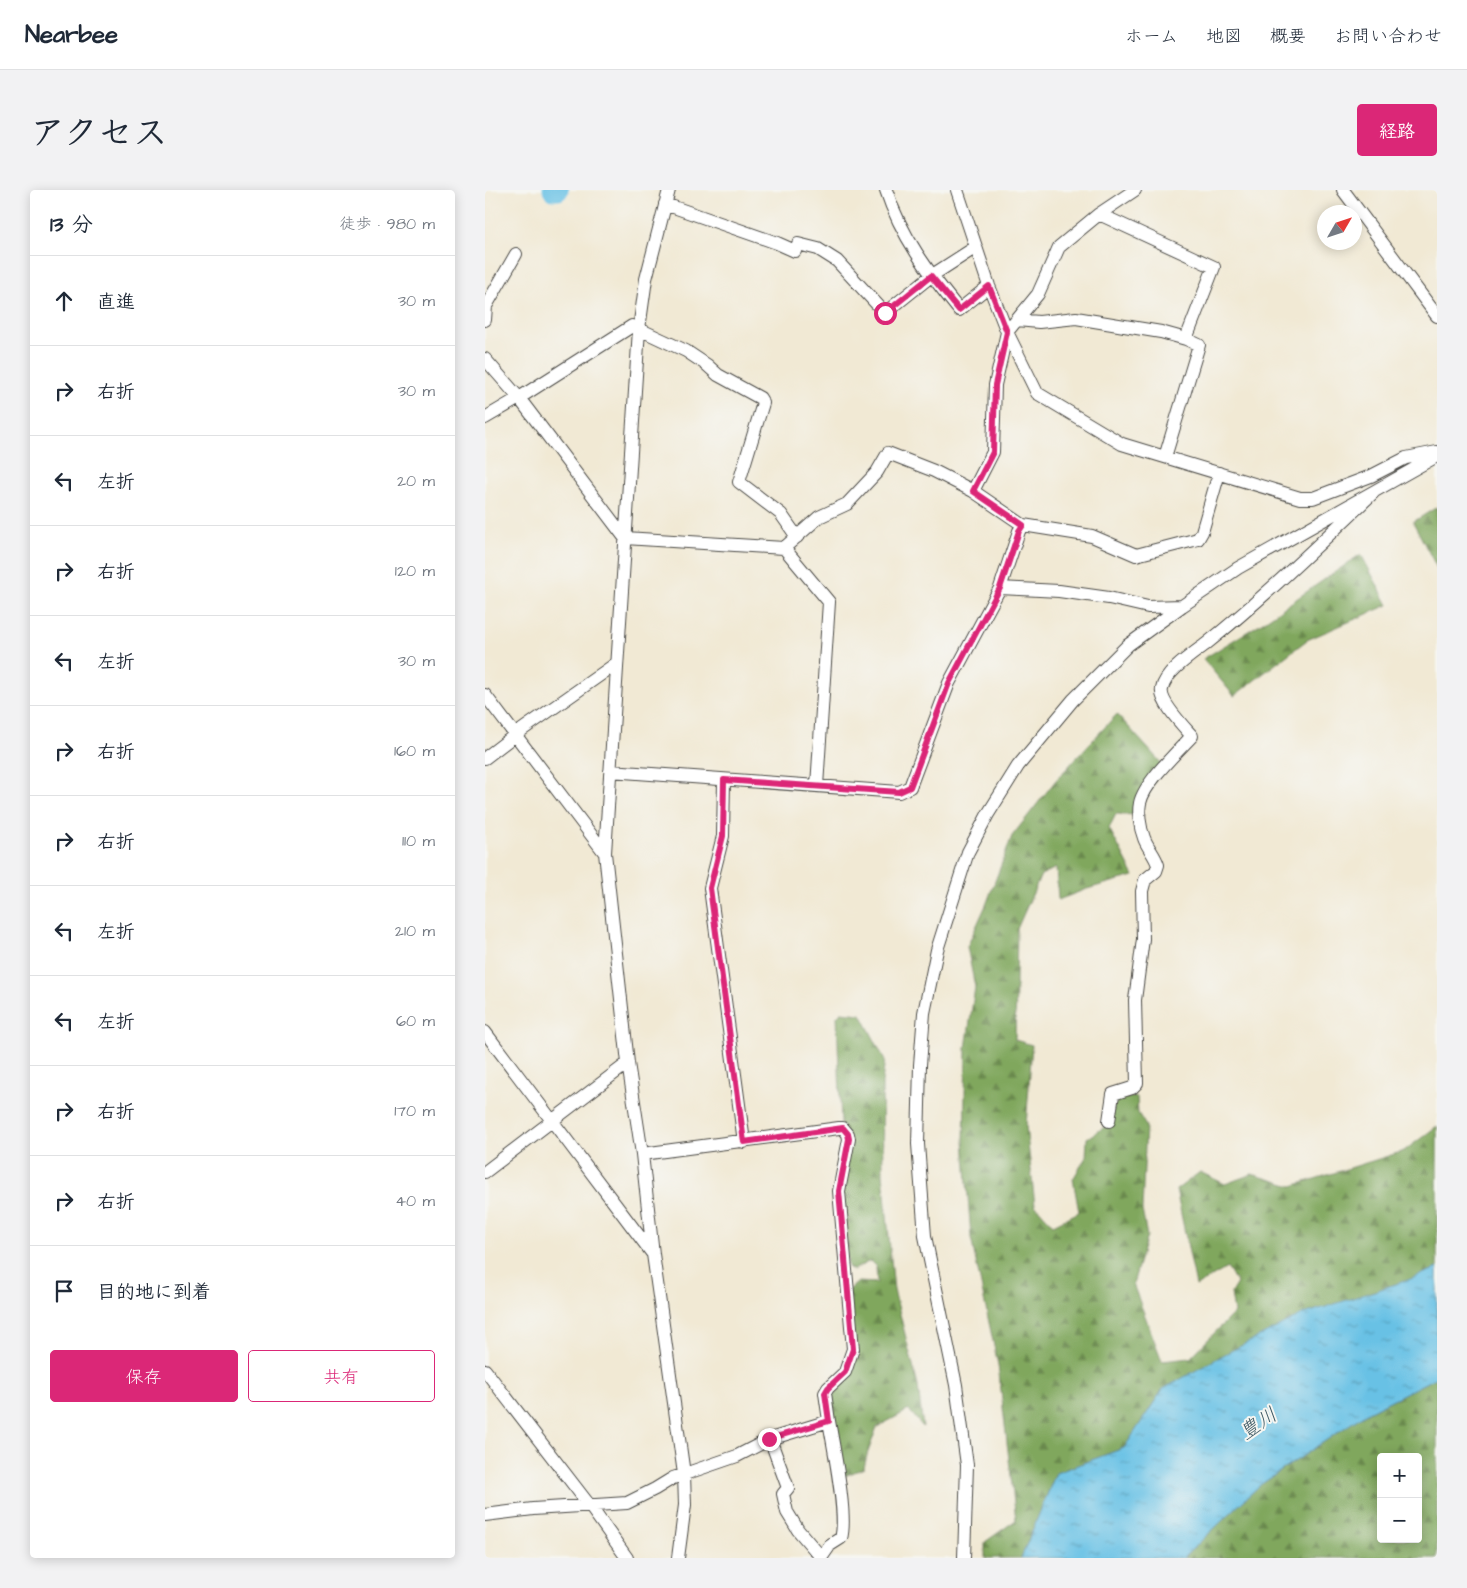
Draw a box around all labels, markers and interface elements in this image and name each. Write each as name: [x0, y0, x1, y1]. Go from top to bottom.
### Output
text: Nearbee: [25, 18, 118, 52]
text: ホーム: [1125, 24, 1178, 49]
text: 地図: [1206, 24, 1242, 49]
text: 概要: [1270, 24, 1306, 49]
text: お問い合わせ: [1334, 24, 1442, 49]
button: 経路: [1357, 104, 1437, 156]
text: アクセス: [30, 109, 168, 158]
north arrow: [1317, 205, 1362, 250]
text: 13 分: [50, 210, 93, 239]
text: 徒歩 · 980 m: [339, 213, 435, 235]
icon: ahead: [50, 287, 78, 315]
text: 直進: [97, 289, 135, 316]
text: 30 m: [398, 290, 435, 312]
route start: [874, 302, 897, 325]
icon: right: [50, 377, 78, 405]
text: 右折: [97, 379, 135, 406]
text: 30 m: [398, 380, 435, 402]
icon: left: [50, 467, 78, 495]
text: 左折: [97, 469, 135, 496]
text: 20 m: [397, 470, 435, 492]
icon: right: [50, 557, 78, 585]
text: 右折: [97, 559, 135, 586]
text: 120 m: [395, 560, 435, 582]
icon: left: [50, 647, 78, 675]
text: 左折: [97, 649, 135, 676]
text: 30 m: [398, 650, 435, 672]
icon: right: [50, 737, 78, 765]
text: 右折: [97, 739, 135, 766]
text: 160 m: [394, 740, 435, 762]
icon: right: [50, 827, 78, 855]
text: 右折: [97, 829, 135, 856]
text: 110 m: [402, 830, 435, 852]
icon: left: [50, 917, 78, 945]
text: 左折: [97, 919, 135, 946]
text: 210 m: [395, 920, 435, 942]
icon: left: [50, 1007, 78, 1035]
text: 左折: [97, 1009, 135, 1036]
text: 60 m: [396, 1010, 435, 1032]
icon: right: [50, 1097, 78, 1125]
text: 右折: [97, 1099, 135, 1126]
text: 170 m: [394, 1100, 435, 1122]
icon: right: [50, 1187, 78, 1215]
text: 右折: [97, 1189, 135, 1216]
text: 40 m: [395, 1190, 435, 1212]
icon: arrive: [50, 1277, 78, 1305]
text: 目的地に到着: [97, 1279, 211, 1306]
button: 保存: [50, 1350, 238, 1402]
button: 共有: [248, 1350, 435, 1402]
water label: 豊川: [1234, 1401, 1283, 1447]
route end: [758, 1428, 781, 1451]
map controls: [1377, 1453, 1422, 1543]
button: +: [1377, 1453, 1422, 1498]
button: −: [1377, 1498, 1422, 1543]

